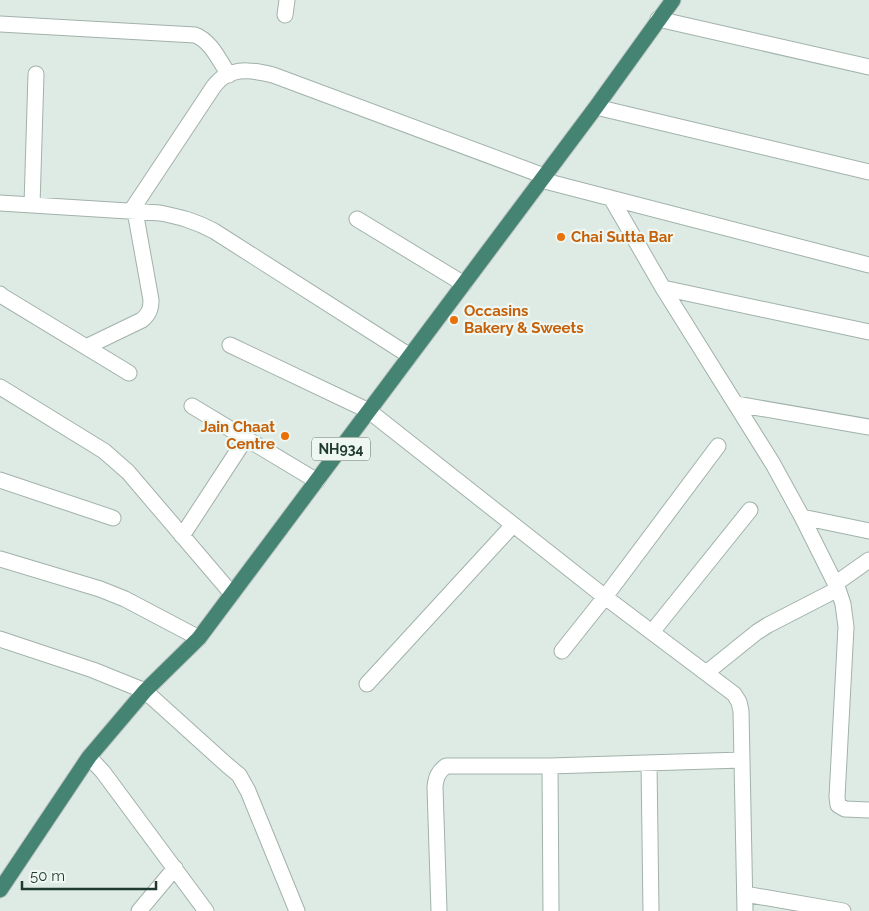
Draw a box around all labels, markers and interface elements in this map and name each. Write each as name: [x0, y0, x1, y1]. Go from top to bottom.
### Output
place label: Chai Sutta Bar: [571, 228, 673, 246]
marker: Chai Sutta Bar: [555, 231, 567, 243]
place label: Occasins Bakery & Sweets: [464, 302, 584, 337]
marker: Occasins Bakery & Sweets: [448, 314, 460, 326]
place label: Jain Chaat Centre: [200, 418, 275, 453]
marker: Jain Chaat Centre: [279, 430, 291, 442]
road number: NH934: [312, 438, 370, 460]
scale bar: [22, 858, 156, 890]
text: 50 m: [30, 867, 65, 885]

